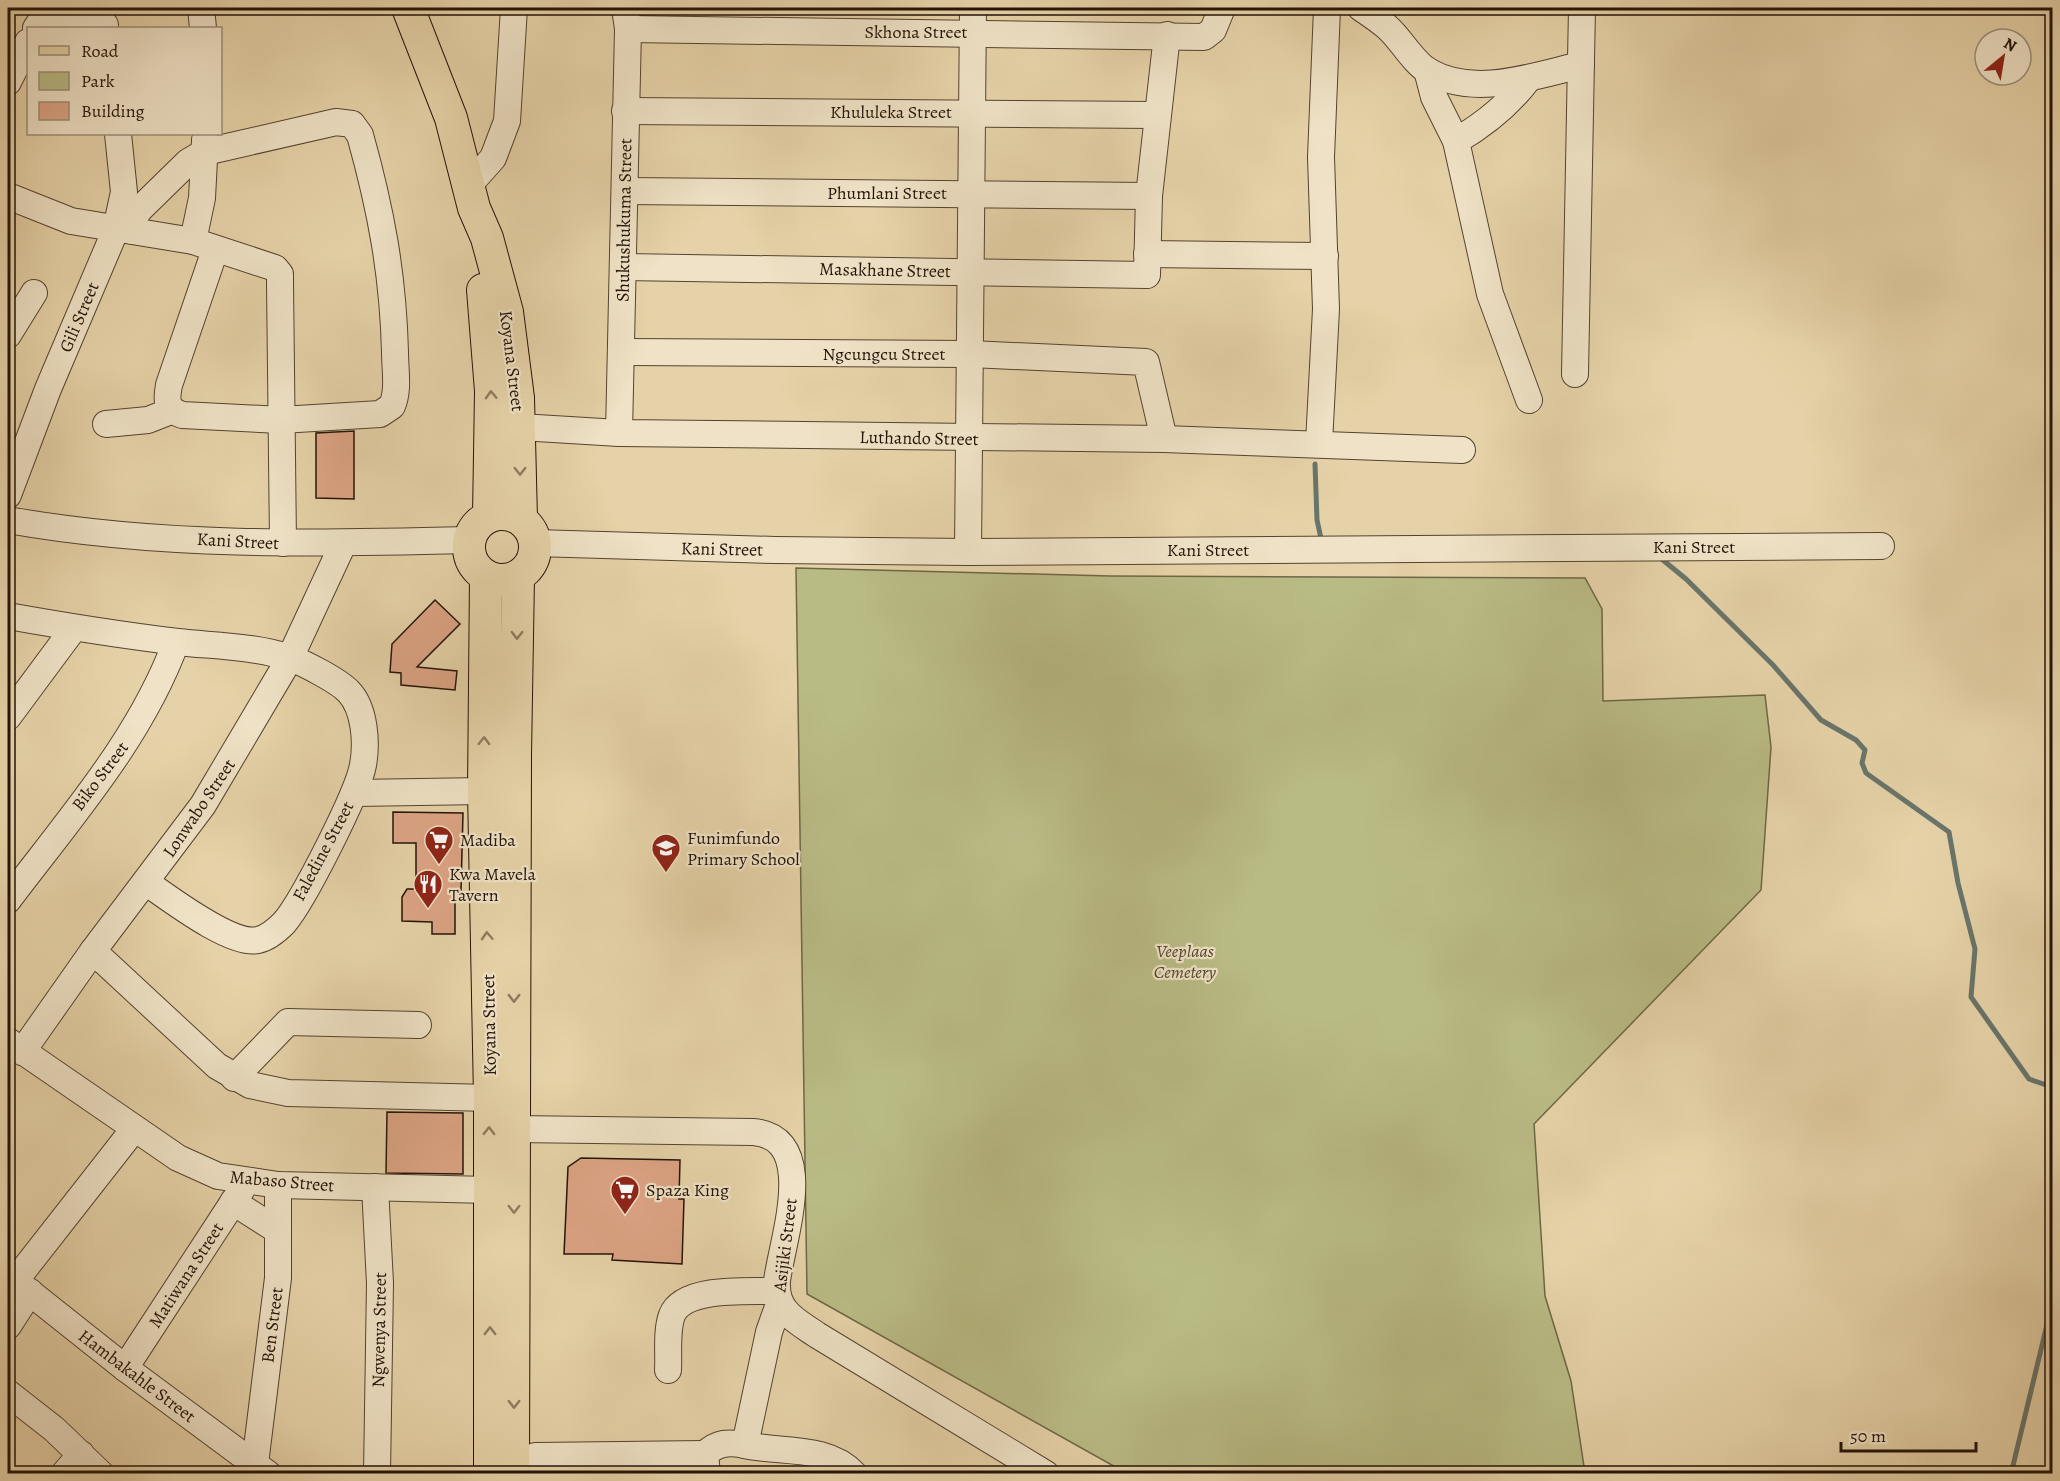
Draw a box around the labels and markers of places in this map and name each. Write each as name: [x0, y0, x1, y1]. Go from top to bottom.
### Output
supermarket icon: Madiba: [423, 824, 455, 866]
place label: Funimfundo Primary School: [687, 826, 800, 871]
place label: Madiba: [460, 828, 516, 852]
school or university icon: Funimfundo Primary School: [650, 832, 682, 874]
place label: Kwa Mavela Tavern: [449, 862, 536, 907]
restaurant icon: Kwa Mavela Tavern: [412, 868, 444, 910]
supermarket icon: Spaza King: [609, 1174, 641, 1216]
place label: Spaza King: [646, 1178, 729, 1202]

